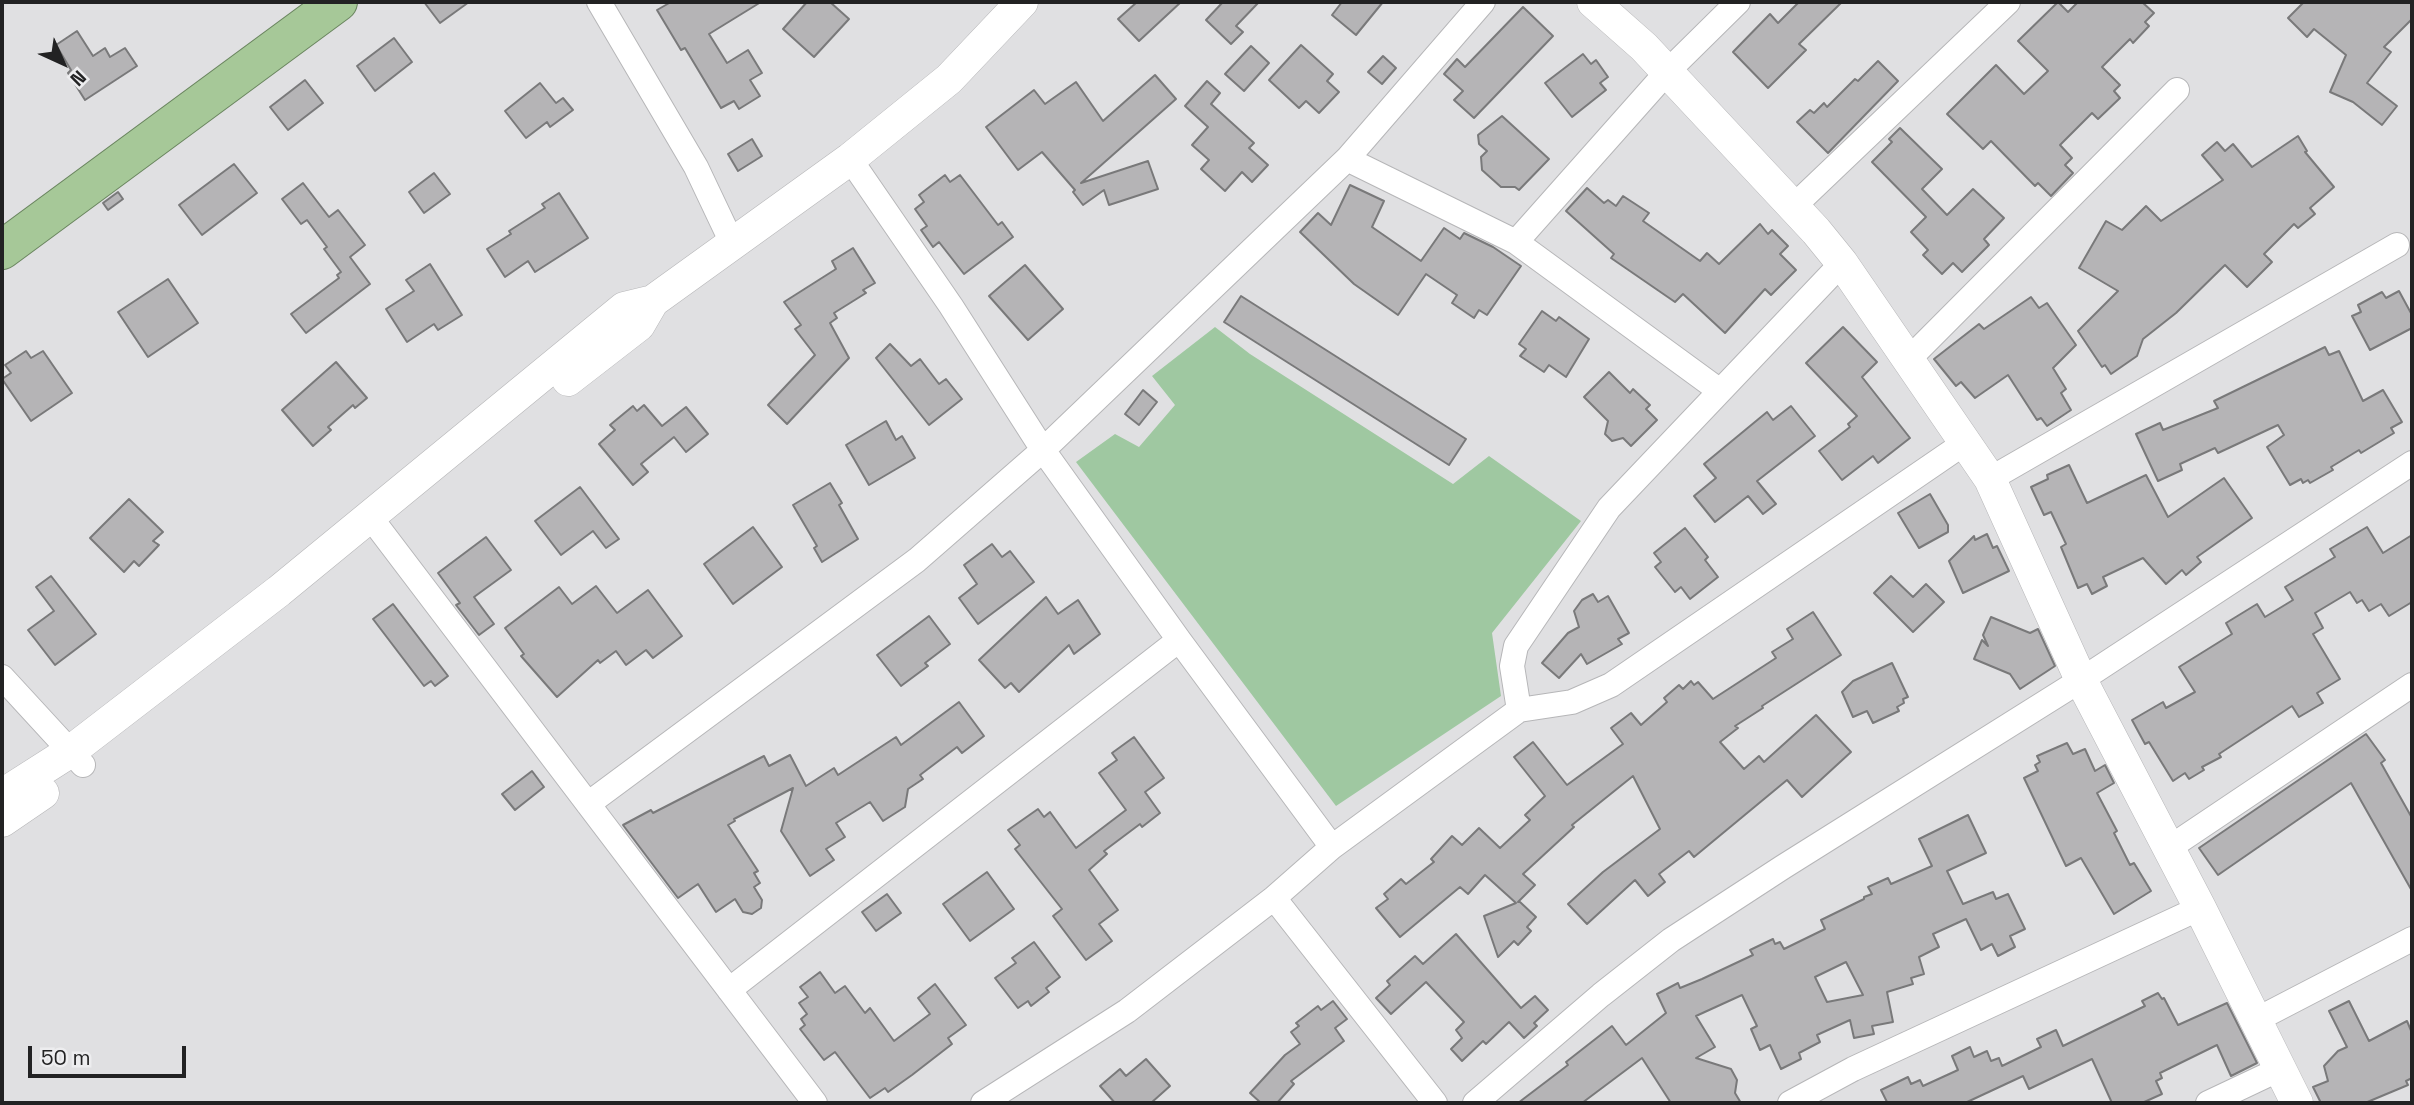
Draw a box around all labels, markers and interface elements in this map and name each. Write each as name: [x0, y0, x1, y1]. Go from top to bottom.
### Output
north arrow: [28, 28, 98, 98]
text: N: [65, 65, 92, 92]
scale bar: [32, 1032, 189, 1076]
text: 50 m: [41, 1044, 91, 1071]

